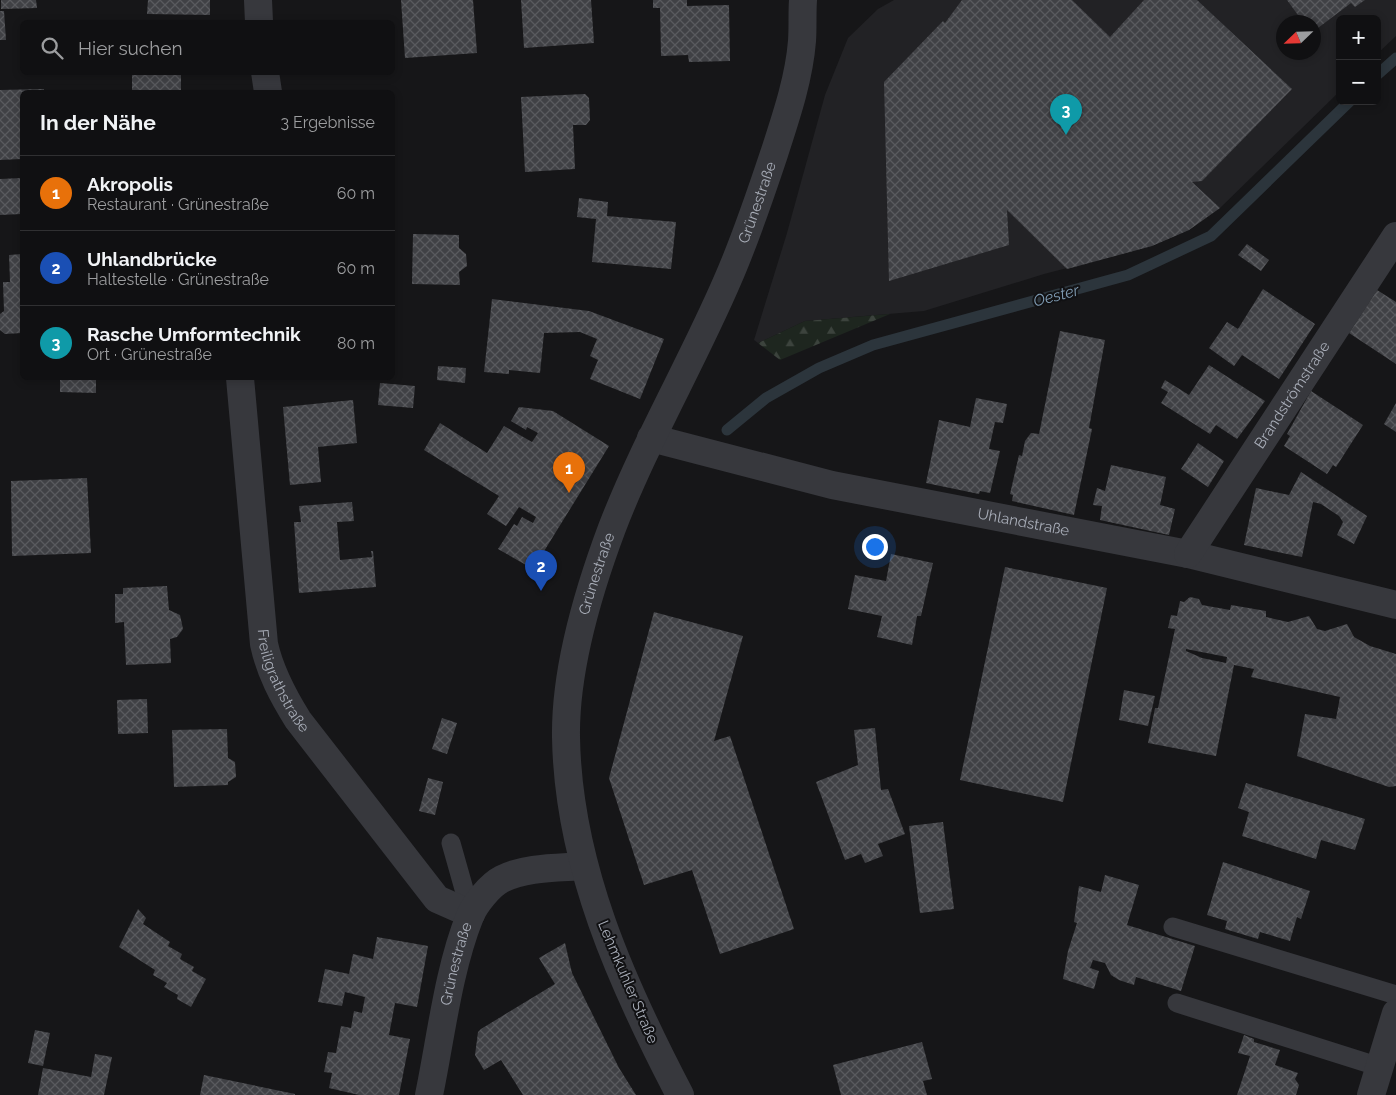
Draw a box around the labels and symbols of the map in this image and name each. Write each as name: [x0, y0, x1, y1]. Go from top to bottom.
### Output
north arrow: [1276, 15, 1321, 60]
pin: 3: [1050, 94, 1082, 135]
street label: Grünestraße: [734, 159, 780, 246]
water label: Oester: [1031, 280, 1082, 311]
street label: Brandströmstraße: [1250, 338, 1334, 452]
pin: 1: [553, 452, 585, 493]
street label: Uhlandstraße: [976, 504, 1071, 540]
street label: Grünestraße: [575, 530, 619, 617]
your location: [862, 534, 888, 560]
pin: 2: [525, 550, 557, 591]
street label: Freiligrathstraße: [254, 628, 313, 736]
street label: Lehmkuhler Straße: [594, 918, 662, 1046]
street label: Grünestraße: [437, 920, 476, 1007]

